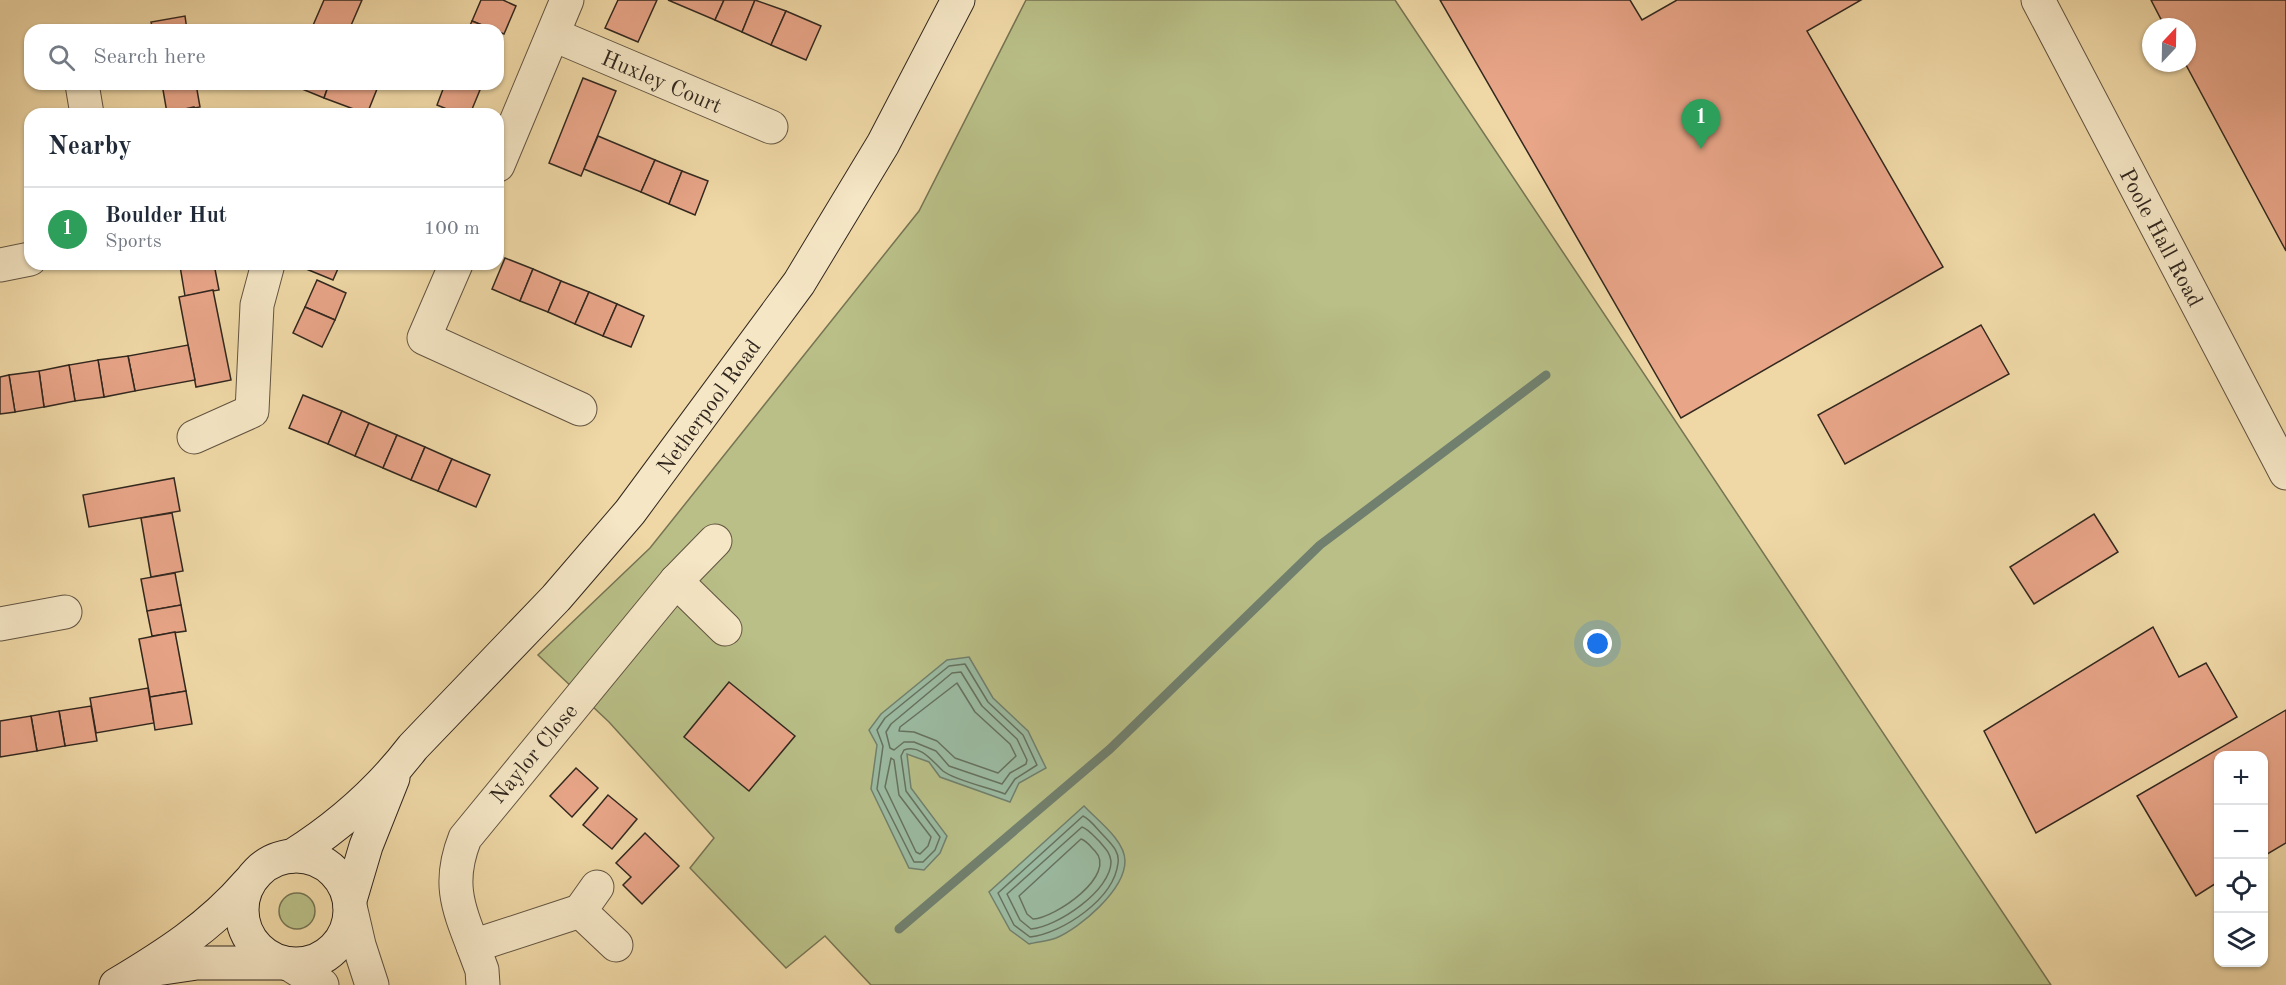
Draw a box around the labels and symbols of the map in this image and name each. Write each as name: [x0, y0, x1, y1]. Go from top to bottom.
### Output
north arrow: [2142, 18, 2196, 72]
street label: Huxley Court: [598, 48, 725, 118]
pin: 1: [1682, 100, 1720, 149]
street label: Poole Hall Road: [2115, 165, 2206, 311]
street label: Netherpool Road: [654, 336, 766, 478]
your location: [1583, 629, 1612, 658]
street label: Naylor Close: [487, 700, 582, 808]

